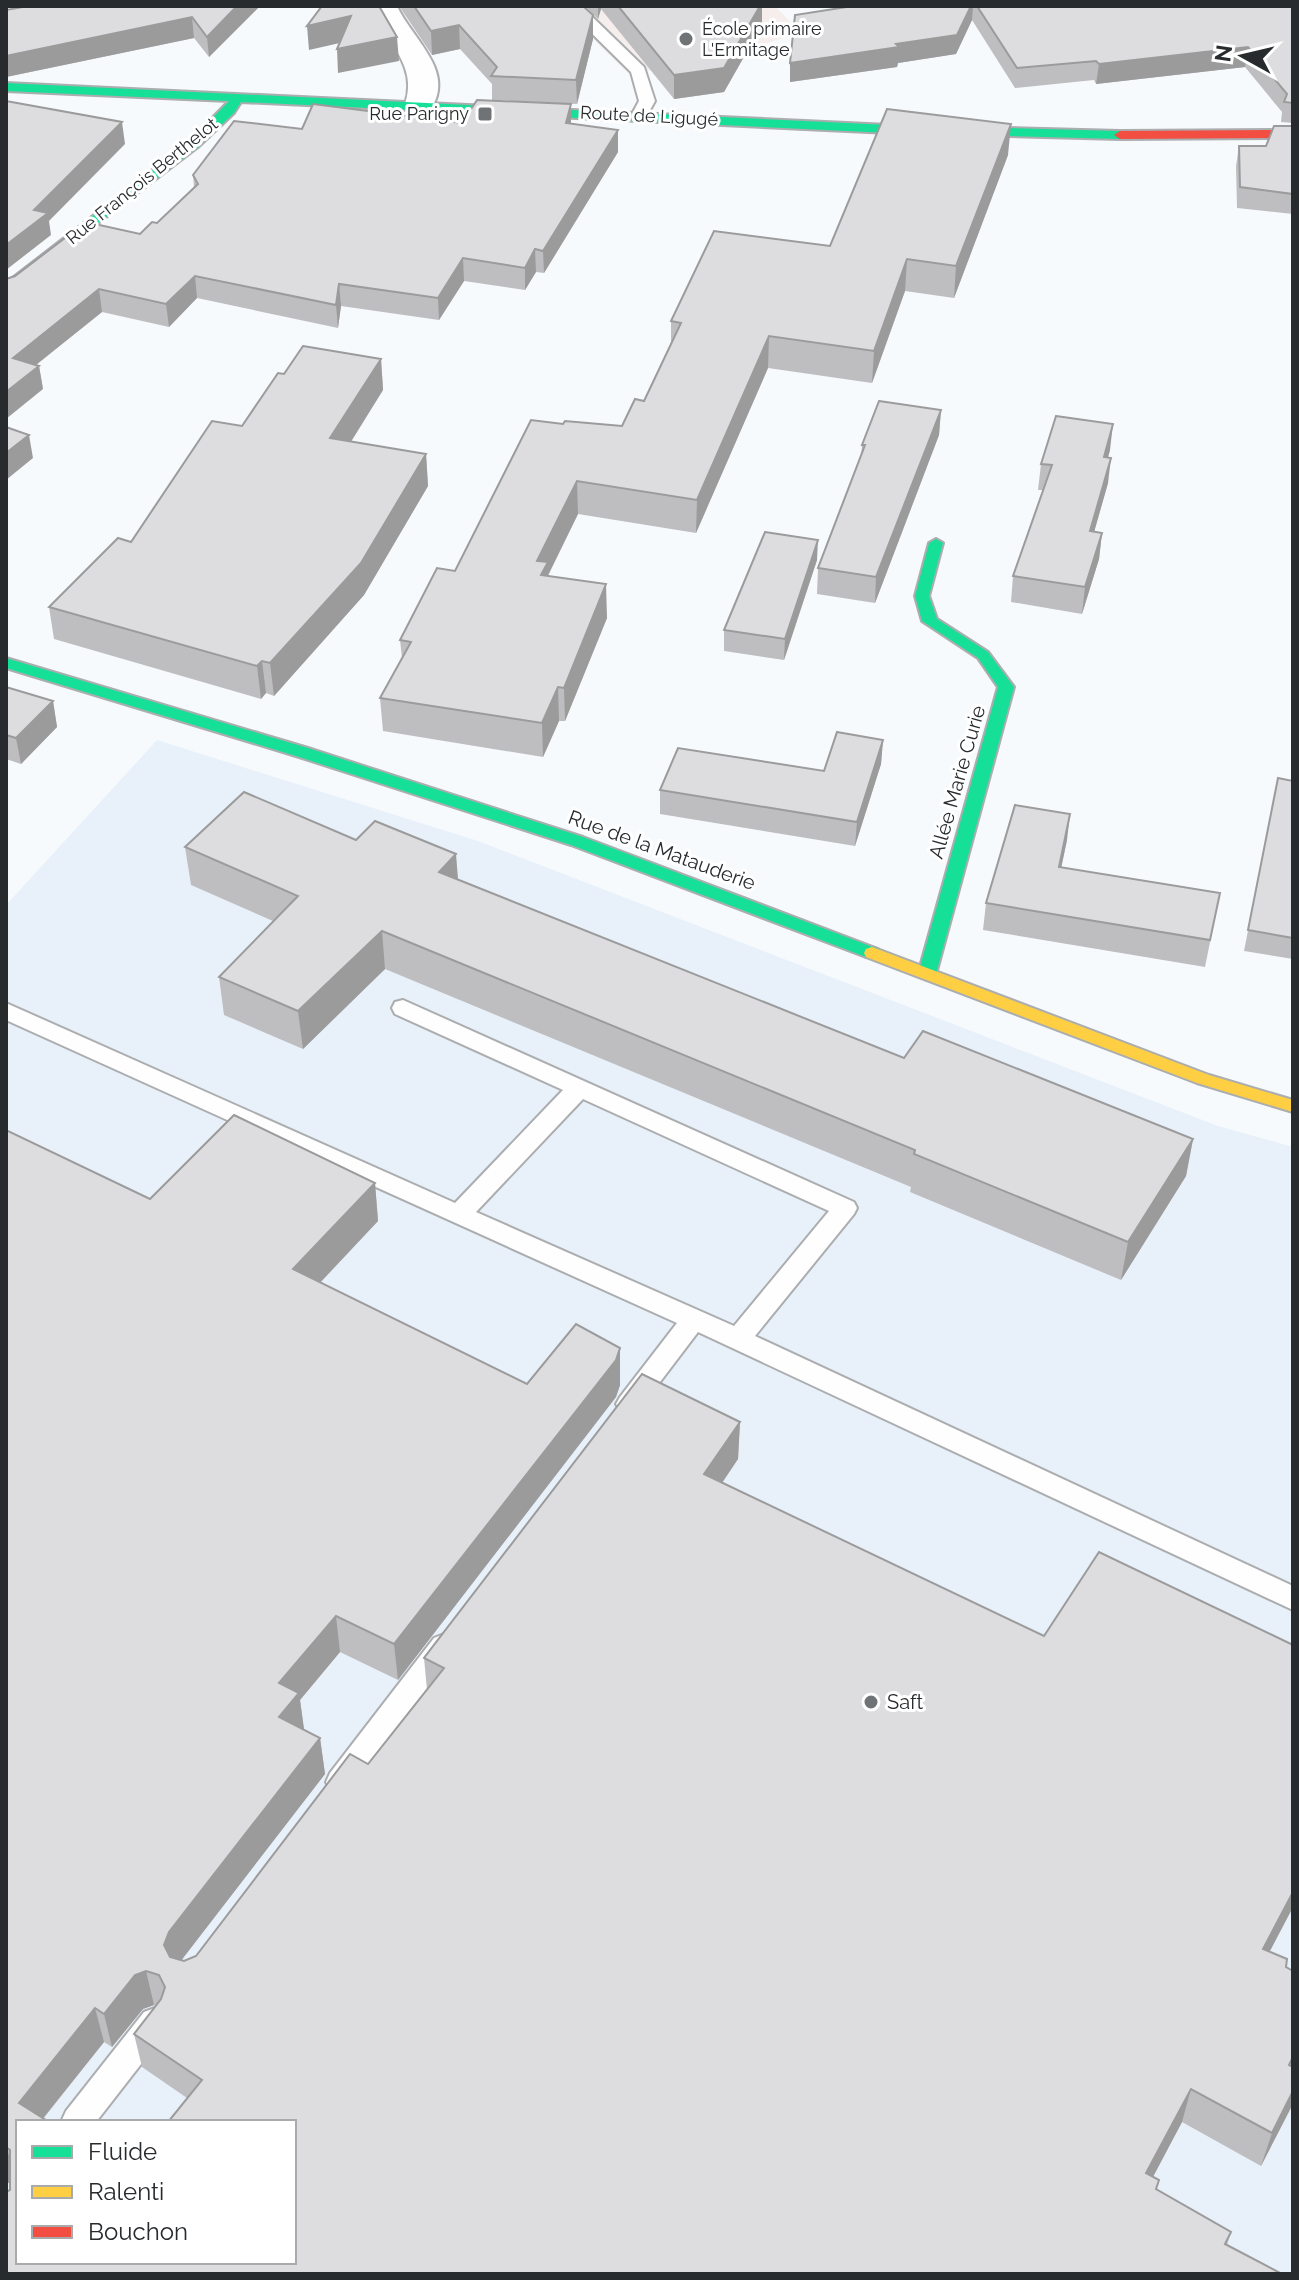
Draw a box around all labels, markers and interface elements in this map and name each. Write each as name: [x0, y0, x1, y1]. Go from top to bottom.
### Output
north arrow: [1203, 16, 1283, 96]
place label: École primaire L'Ermitage: [702, 17, 822, 60]
marker: École primaire L'Ermitage: [677, 30, 695, 48]
text: N: [1209, 43, 1237, 63]
street label: Route de Ligugé: [579, 101, 719, 130]
place label: Rue Parigny: [369, 103, 469, 124]
marker: Rue Parigny: [476, 105, 494, 123]
street label: Rue François Berthelot: [62, 113, 222, 248]
street label: Allée Marie Curie: [924, 702, 990, 861]
street label: Rue de la Matauderie: [565, 805, 759, 895]
place label: Saft: [887, 1690, 924, 1714]
marker: Saft: [862, 1693, 880, 1711]
legend: [16, 2120, 296, 2264]
text: Fluide: [88, 2137, 157, 2166]
text: Ralenti: [88, 2177, 164, 2206]
text: Bouchon: [88, 2217, 188, 2246]

